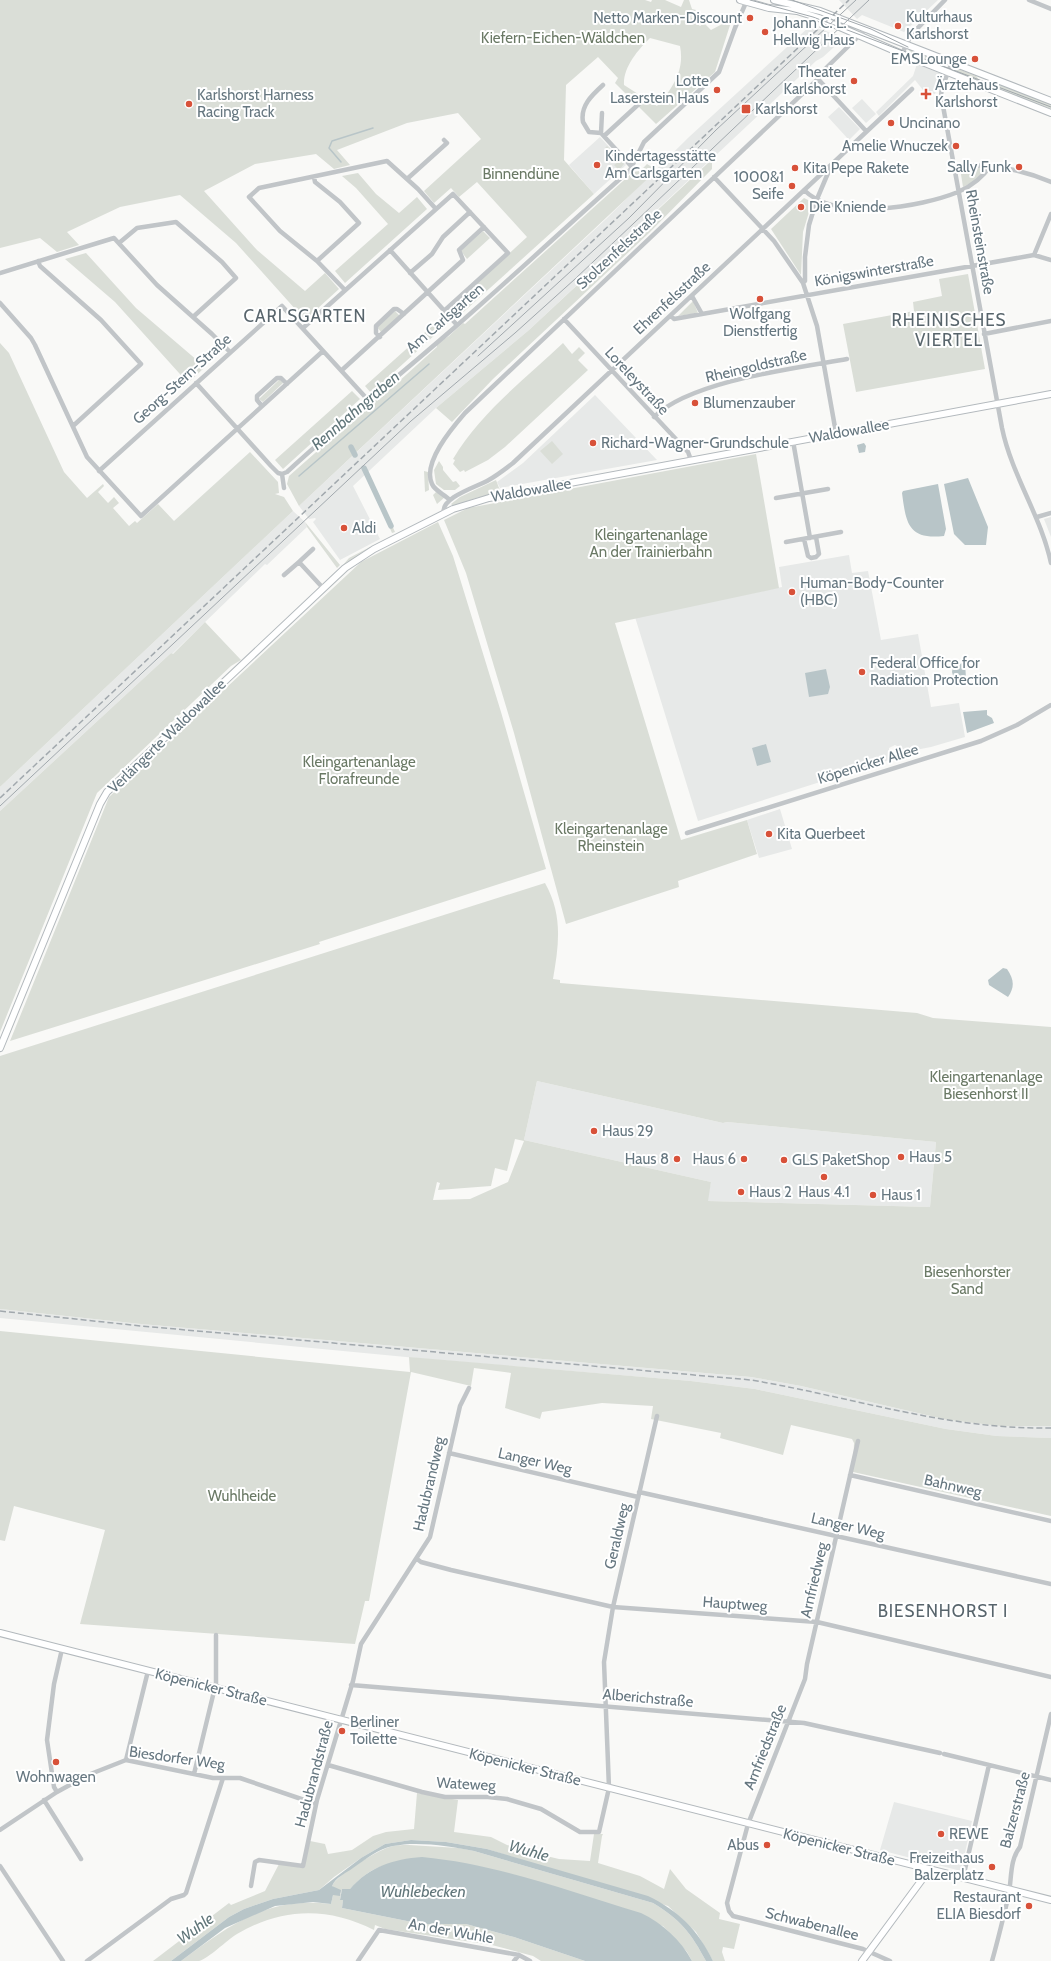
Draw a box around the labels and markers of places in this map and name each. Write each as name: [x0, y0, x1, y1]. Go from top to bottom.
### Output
place label: Kulturhaus Karlshorst: [906, 8, 973, 43]
place label: Netto Marken-Discount: [593, 9, 742, 27]
marker: Netto Marken-Discount: [745, 13, 755, 23]
place label: Johann C. L. Hellwig Haus: [772, 14, 855, 49]
marker: Kulturhaus Karlshorst: [893, 21, 903, 31]
marker: Johann C. L. Hellwig Haus: [760, 27, 770, 37]
place label: EMSLounge: [891, 50, 967, 68]
marker: EMSLounge: [970, 54, 980, 64]
place label: Theater Karlshorst: [783, 63, 846, 98]
place label: Lotte Laserstein Haus: [610, 72, 709, 107]
marker: Theater Karlshorst: [849, 76, 859, 86]
place label: Ärztehaus Karlshorst: [935, 76, 998, 111]
marker: Lotte Laserstein Haus: [712, 85, 722, 95]
place label: Karlshorst Harness Racing Track: [197, 86, 314, 121]
marker: Ärztehaus Karlshorst: [920, 88, 932, 100]
marker: Karlshorst Harness Racing Track: [184, 99, 194, 109]
place label: Karlshorst: [755, 100, 818, 118]
marker: Karlshorst: [740, 103, 752, 115]
place label: Uncinano: [899, 114, 960, 132]
marker: Uncinano: [886, 118, 896, 128]
place label: Amelie Wnuczek: [842, 137, 948, 155]
marker: Amelie Wnuczek: [951, 141, 961, 151]
place label: Kindertagesstätte Am Carlsgarten: [605, 147, 716, 182]
place label: Sally Funk: [947, 158, 1011, 176]
place label: Kita Pepe Rakete: [803, 159, 909, 177]
marker: Kindertagesstätte Am Carlsgarten: [592, 160, 602, 170]
marker: Sally Funk: [1014, 162, 1024, 172]
marker: Kita Pepe Rakete: [790, 163, 800, 173]
place label: 1000&1 Seife: [734, 168, 784, 203]
marker: 1000&1 Seife: [787, 181, 797, 191]
place label: Die Kniende: [809, 198, 886, 216]
marker: Die Kniende: [796, 202, 806, 212]
marker: Wolfgang Dienstfertig: [755, 294, 765, 304]
place label: Wolfgang Dienstfertig: [723, 305, 798, 340]
place label: Blumenzauber: [703, 394, 796, 412]
marker: Blumenzauber: [690, 398, 700, 408]
place label: Richard-Wagner-Grundschule: [601, 434, 789, 452]
marker: Richard-Wagner-Grundschule: [588, 438, 598, 448]
place label: Aldi: [352, 519, 376, 537]
marker: Aldi: [339, 523, 349, 533]
place label: Human-Body-Counter (HBC): [800, 574, 944, 609]
marker: Human-Body-Counter (HBC): [787, 587, 797, 597]
place label: Federal Office for Radiation Protection: [870, 654, 998, 689]
marker: Federal Office for Radiation Protection: [857, 667, 867, 677]
place label: Kita Querbeet: [777, 825, 865, 843]
marker: Kita Querbeet: [764, 829, 774, 839]
place label: Haus 29: [602, 1122, 653, 1140]
marker: Haus 29: [589, 1126, 599, 1136]
place label: Haus 5: [909, 1148, 952, 1166]
place label: Haus 8: [625, 1150, 669, 1168]
place label: Haus 6: [692, 1150, 736, 1168]
place label: GLS PaketShop: [792, 1151, 890, 1169]
marker: Haus 5: [896, 1152, 906, 1162]
marker: Haus 8: [672, 1154, 682, 1164]
marker: Haus 6: [739, 1154, 749, 1164]
marker: GLS PaketShop: [779, 1155, 789, 1165]
marker: Haus 4.1: [819, 1172, 829, 1182]
place label: Haus 2: [749, 1183, 792, 1201]
place label: Haus 4.1: [798, 1183, 850, 1201]
place label: Haus 1: [881, 1186, 921, 1204]
marker: Haus 2: [736, 1187, 746, 1197]
marker: Haus 1: [868, 1190, 878, 1200]
place label: Berliner Toilette: [350, 1713, 399, 1748]
marker: Berliner Toilette: [337, 1726, 347, 1736]
marker: Wohnwagen: [51, 1757, 61, 1767]
place label: Wohnwagen: [16, 1768, 96, 1786]
place label: REWE: [949, 1825, 989, 1843]
marker: REWE: [936, 1829, 946, 1839]
place label: Abus: [727, 1836, 759, 1854]
marker: Abus: [762, 1840, 772, 1850]
place label: Freizeithaus Balzerplatz: [909, 1849, 984, 1884]
marker: Freizeithaus Balzerplatz: [987, 1862, 997, 1872]
place label: Restaurant ELIA Biesdorf: [937, 1888, 1021, 1923]
marker: Restaurant ELIA Biesdorf: [1024, 1901, 1034, 1911]

